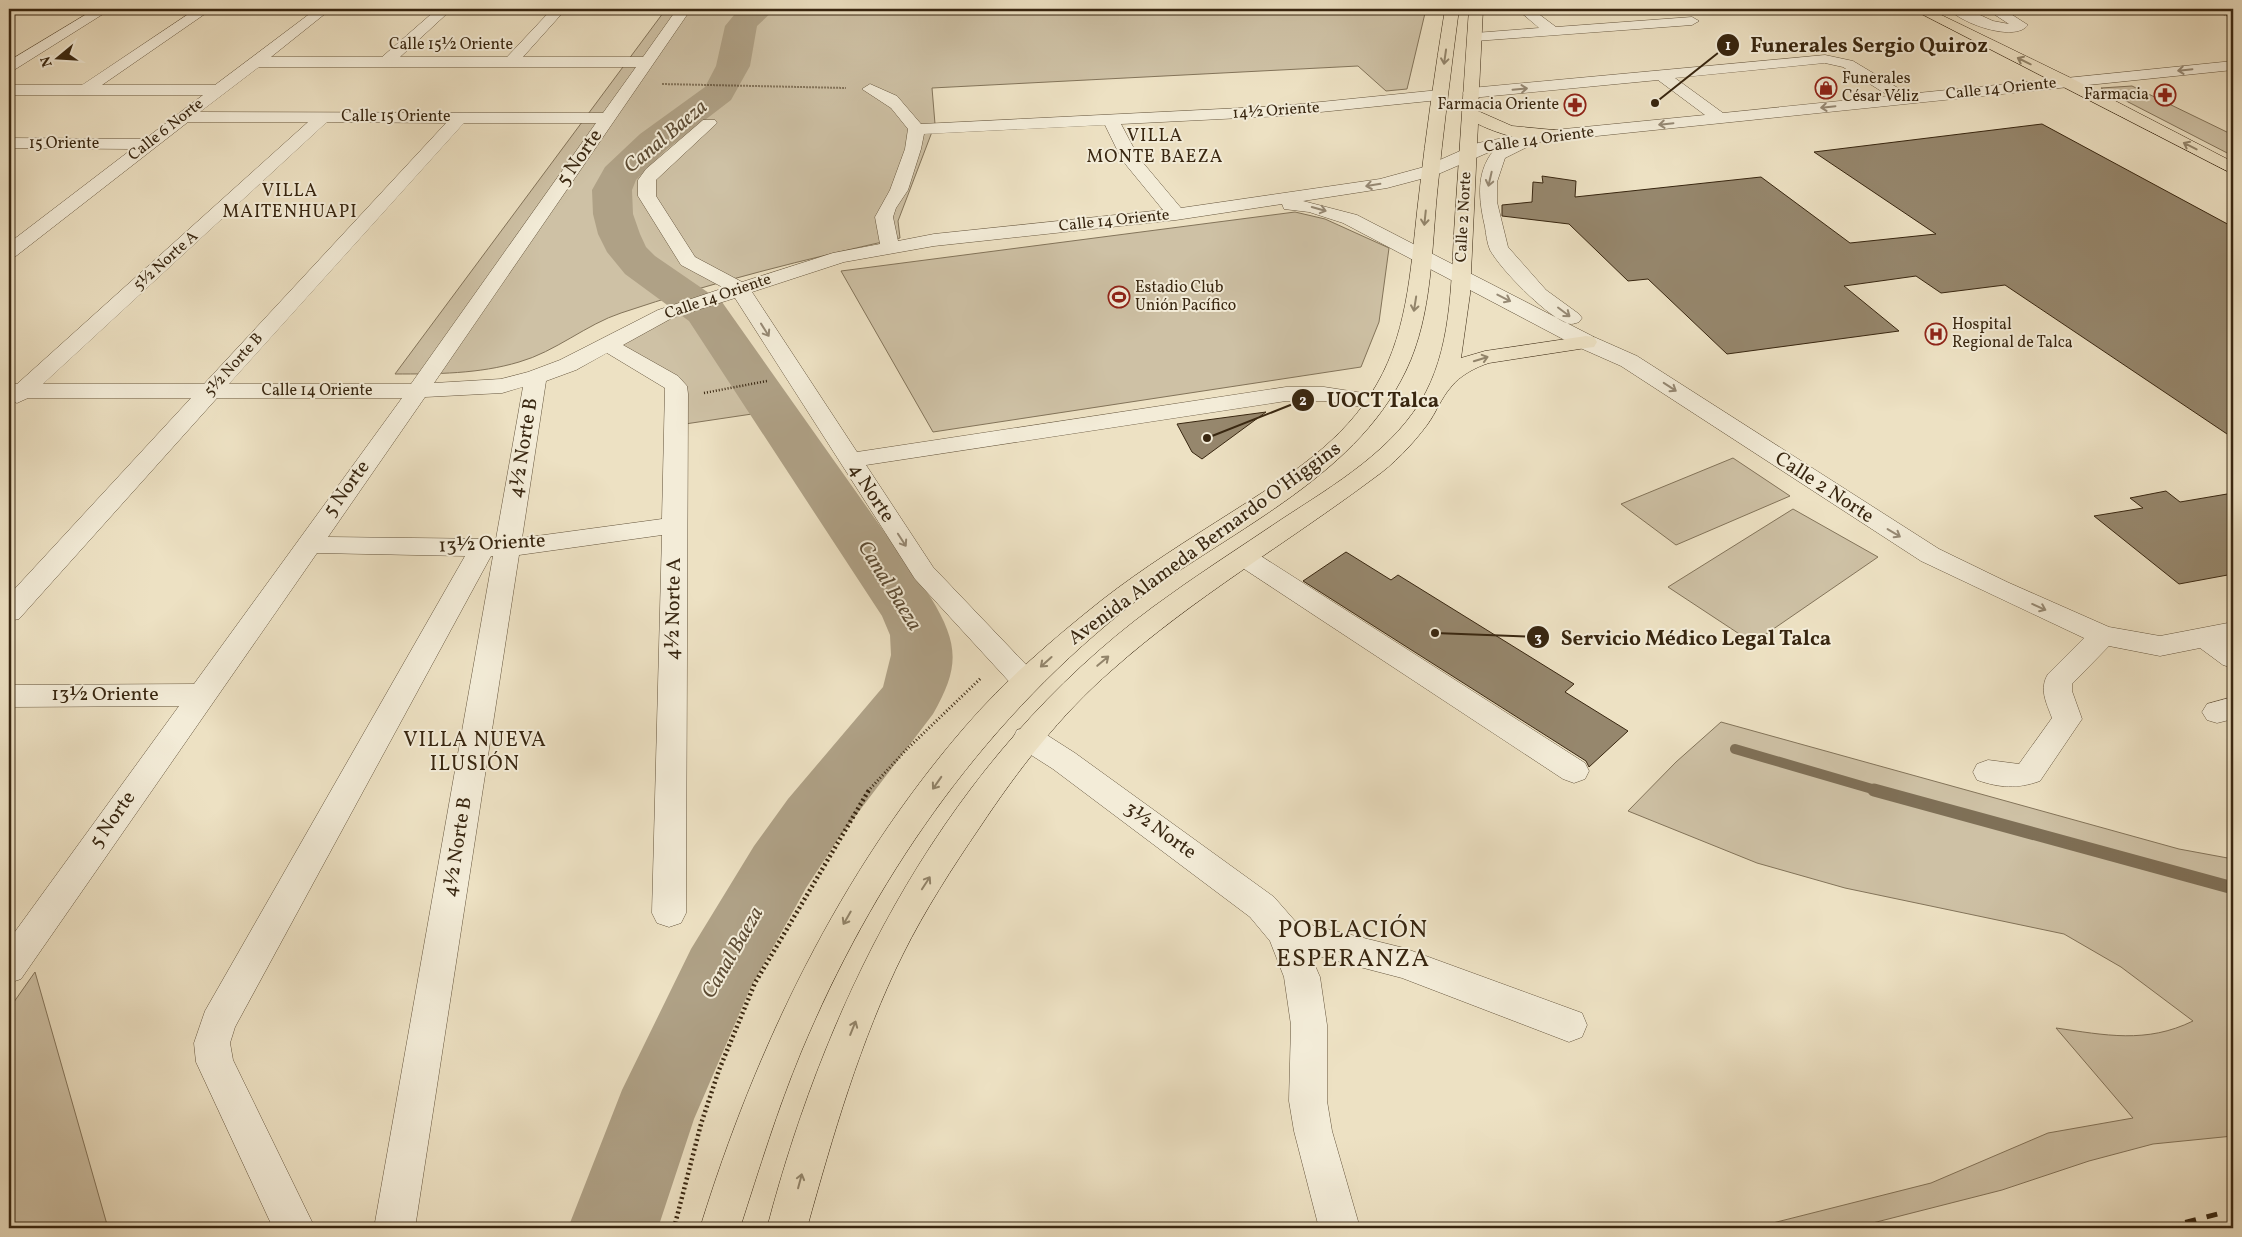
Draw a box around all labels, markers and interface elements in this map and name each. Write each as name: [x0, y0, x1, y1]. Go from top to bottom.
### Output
callout: Funerales Sergio Quiroz: [1715, 27, 1998, 63]
north arrow: [32, 32, 82, 82]
text: Funerales Sergio Quiroz: [1750, 32, 1988, 61]
street label: Calle 15½ Oriente: [389, 34, 513, 56]
text: 1: [1725, 36, 1731, 57]
one-way arrow: [1439, 49, 1449, 65]
text: N: [36, 54, 58, 69]
one-way arrow: [2017, 56, 2032, 65]
one-way arrow: [2177, 66, 2193, 75]
place label: Funerales César Véliz: [1842, 68, 1919, 108]
street label: Calle 14 Oriente: [1945, 72, 2057, 106]
shop icon: Funerales César Véliz: [1814, 76, 1838, 100]
pharmacy icon: Farmacia: [2153, 83, 2177, 107]
one-way arrow: [1512, 84, 1528, 93]
place label: Farmacia: [2084, 84, 2149, 106]
water label: Canal Baeza: [618, 93, 714, 181]
pharmacy icon: Farmacia Oriente: [1563, 93, 1587, 117]
street label: Calle 6 Norte: [124, 94, 208, 166]
place label: Farmacia Oriente: [1437, 94, 1559, 116]
street label: 14½ Oriente: [1232, 97, 1320, 125]
one-way arrow: [1820, 102, 1836, 112]
street label: Calle 15 Oriente: [341, 106, 451, 128]
one-way arrow: [1658, 119, 1674, 129]
street label: Calle 14 Oriente: [1482, 121, 1596, 159]
street label: 5 Norte: [550, 124, 610, 192]
district label: VILLA MONTE BAEZA: [1087, 124, 1223, 170]
street label: 15 Oriente: [29, 133, 99, 155]
one-way arrow: [2183, 141, 2198, 150]
street label: Calle 2 Norte: [1451, 171, 1477, 263]
one-way arrow: [1485, 171, 1494, 187]
district label: VILLA MAITENHUAPI: [222, 179, 358, 225]
one-way arrow: [1365, 180, 1381, 190]
street label: Calle 14 Oriente: [1058, 204, 1170, 238]
one-way arrow: [1311, 205, 1327, 215]
one-way arrow: [1420, 210, 1430, 226]
street label: 5½ Norte A: [129, 226, 203, 296]
street label: Calle 14 Oriente: [662, 269, 774, 325]
place label: Estadio Club Unión Pacífico: [1135, 277, 1236, 317]
sports icon: Estadio Club Unión Pacífico: [1107, 285, 1131, 309]
one-way arrow: [1496, 294, 1511, 303]
one-way arrow: [1410, 296, 1420, 312]
one-way arrow: [1557, 307, 1570, 318]
place label: Hospital Regional de Talca: [1952, 314, 2073, 354]
hospital icon: Hospital Regional de Talca: [1924, 322, 1948, 346]
one-way arrow: [761, 323, 771, 337]
street label: 5½ Norte B: [199, 328, 269, 402]
one-way arrow: [1472, 353, 1488, 363]
street label: Calle 14 Oriente: [261, 380, 373, 402]
callout: UOCT Talca: [1291, 382, 1449, 418]
one-way arrow: [1663, 382, 1677, 392]
text: UOCT Talca: [1327, 387, 1439, 416]
text: 2: [1299, 391, 1307, 412]
street label: 4½ Norte B: [502, 396, 546, 500]
street label: Avenida Alameda Bernardo O'Higgins: [1063, 435, 1347, 653]
street label: Calle 2 Norte: [1769, 445, 1879, 531]
street label: 5 Norte: [317, 455, 377, 523]
street label: 4 Norte: [841, 458, 901, 528]
street label: 13½ Oriente: [438, 527, 546, 561]
one-way arrow: [1887, 528, 1901, 538]
one-way arrow: [897, 532, 907, 546]
water label: Canal Baeza: [850, 535, 928, 637]
street label: 4½ Norte A: [659, 557, 689, 661]
one-way arrow: [2031, 602, 2046, 612]
callout: Servicio Médico Legal Talca: [1526, 619, 1841, 655]
text: Servicio Médico Legal Talca: [1561, 625, 1831, 654]
text: 3: [1534, 628, 1542, 649]
one-way arrow: [1039, 656, 1052, 668]
one-way arrow: [1096, 656, 1109, 667]
street label: 13½ Oriente: [51, 681, 159, 709]
district label: VILLA NUEVA ILUSIÓN: [403, 726, 547, 779]
one-way arrow: [932, 776, 942, 790]
street label: 5 Norte: [83, 786, 143, 854]
street label: 4½ Norte B: [436, 795, 480, 899]
street label: 3½ Norte: [1118, 795, 1202, 867]
one-way arrow: [921, 876, 931, 890]
water label: Canal Baeza: [695, 902, 771, 1004]
one-way arrow: [842, 911, 852, 925]
district label: POBLACIÓN ESPERANZA: [1276, 913, 1430, 977]
one-way arrow: [849, 1021, 858, 1036]
one-way arrow: [795, 1174, 805, 1190]

